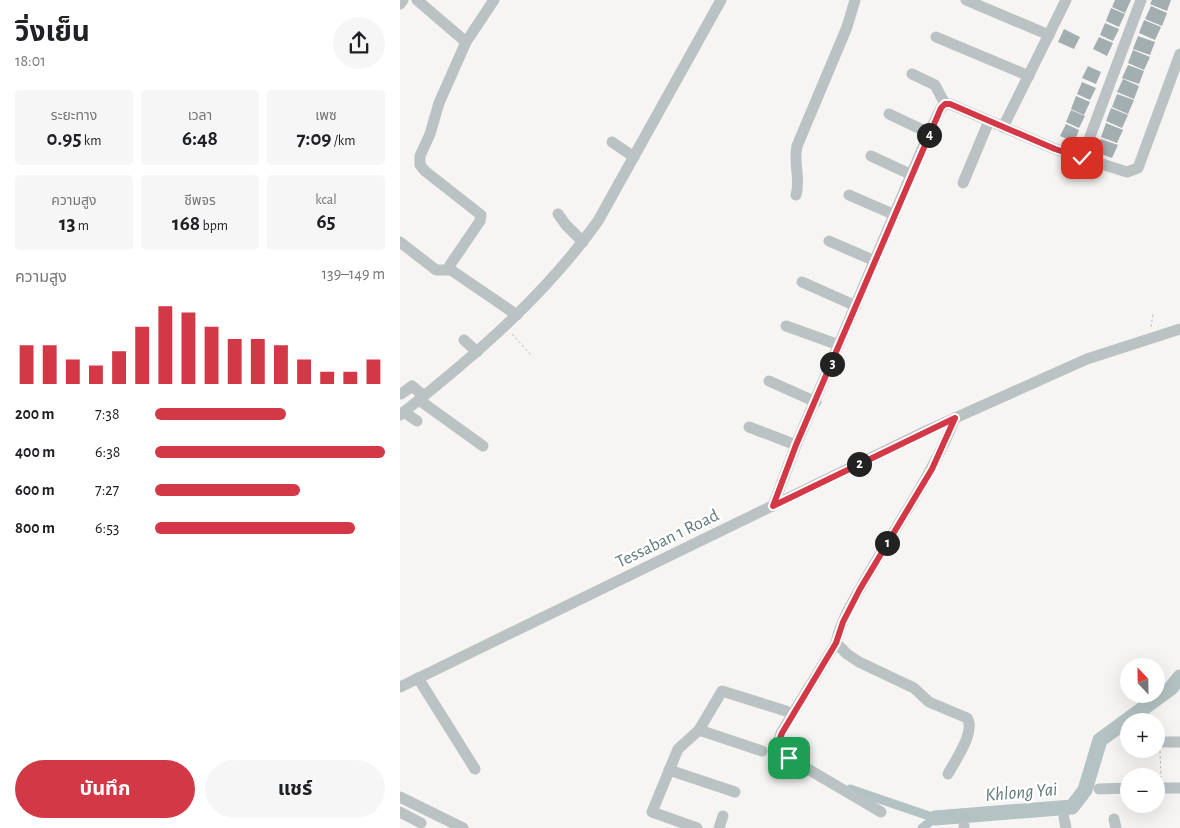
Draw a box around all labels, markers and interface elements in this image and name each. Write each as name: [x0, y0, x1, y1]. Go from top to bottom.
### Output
button: share: [333, 17, 385, 69]
text: วิ่งเย็น: [15, 19, 90, 47]
text: 18:01: [15, 53, 46, 69]
text: ระยะทาง: [51, 109, 97, 123]
text: เวลา: [188, 109, 212, 123]
text: เพซ: [315, 109, 337, 123]
pin: 4: [916, 122, 942, 148]
text: 0.95: [47, 128, 82, 149]
text: 6:48: [182, 128, 218, 149]
text: 7:09: [297, 128, 332, 149]
text: 4: [926, 128, 933, 142]
text: km: [82, 134, 101, 148]
text: /km: [332, 134, 355, 148]
pin: [1061, 137, 1103, 179]
icon: check: [1068, 144, 1096, 172]
text: kcal: [315, 193, 337, 207]
text: ความสูง: [51, 194, 97, 208]
text: ชีพจร: [184, 194, 216, 208]
text: 65: [316, 211, 336, 232]
text: 13: [59, 213, 76, 234]
text: 168: [172, 213, 200, 234]
text: m: [76, 219, 89, 233]
text: bpm: [200, 219, 228, 233]
text: 139–149 m: [322, 266, 385, 282]
text: ความสูง: [15, 269, 67, 285]
pin: 3: [820, 352, 844, 376]
text: 3: [829, 357, 836, 371]
text: 200 m: [15, 406, 55, 422]
text: 7:38: [95, 406, 120, 422]
text: 400 m: [15, 444, 55, 460]
text: 6:38: [95, 444, 120, 460]
pin: 2: [846, 452, 872, 476]
text: 2: [856, 457, 863, 471]
text: 600 m: [15, 482, 55, 498]
text: 7:27: [95, 482, 119, 498]
street label: Tessaban 1 Road: [613, 506, 722, 572]
text: 800 m: [15, 520, 55, 536]
text: 6:53: [95, 520, 119, 536]
pin: 1: [874, 530, 900, 556]
text: 1: [885, 536, 890, 550]
north arrow: [1120, 658, 1165, 702]
map controls: [1120, 658, 1165, 813]
button: +: [1120, 713, 1165, 758]
pin: [768, 737, 810, 779]
icon: arrive: [775, 744, 803, 772]
button: บันทึก: [15, 760, 195, 818]
button: แชร์: [205, 760, 385, 818]
button: −: [1120, 768, 1165, 813]
water label: Khlong Yai: [984, 780, 1058, 805]

